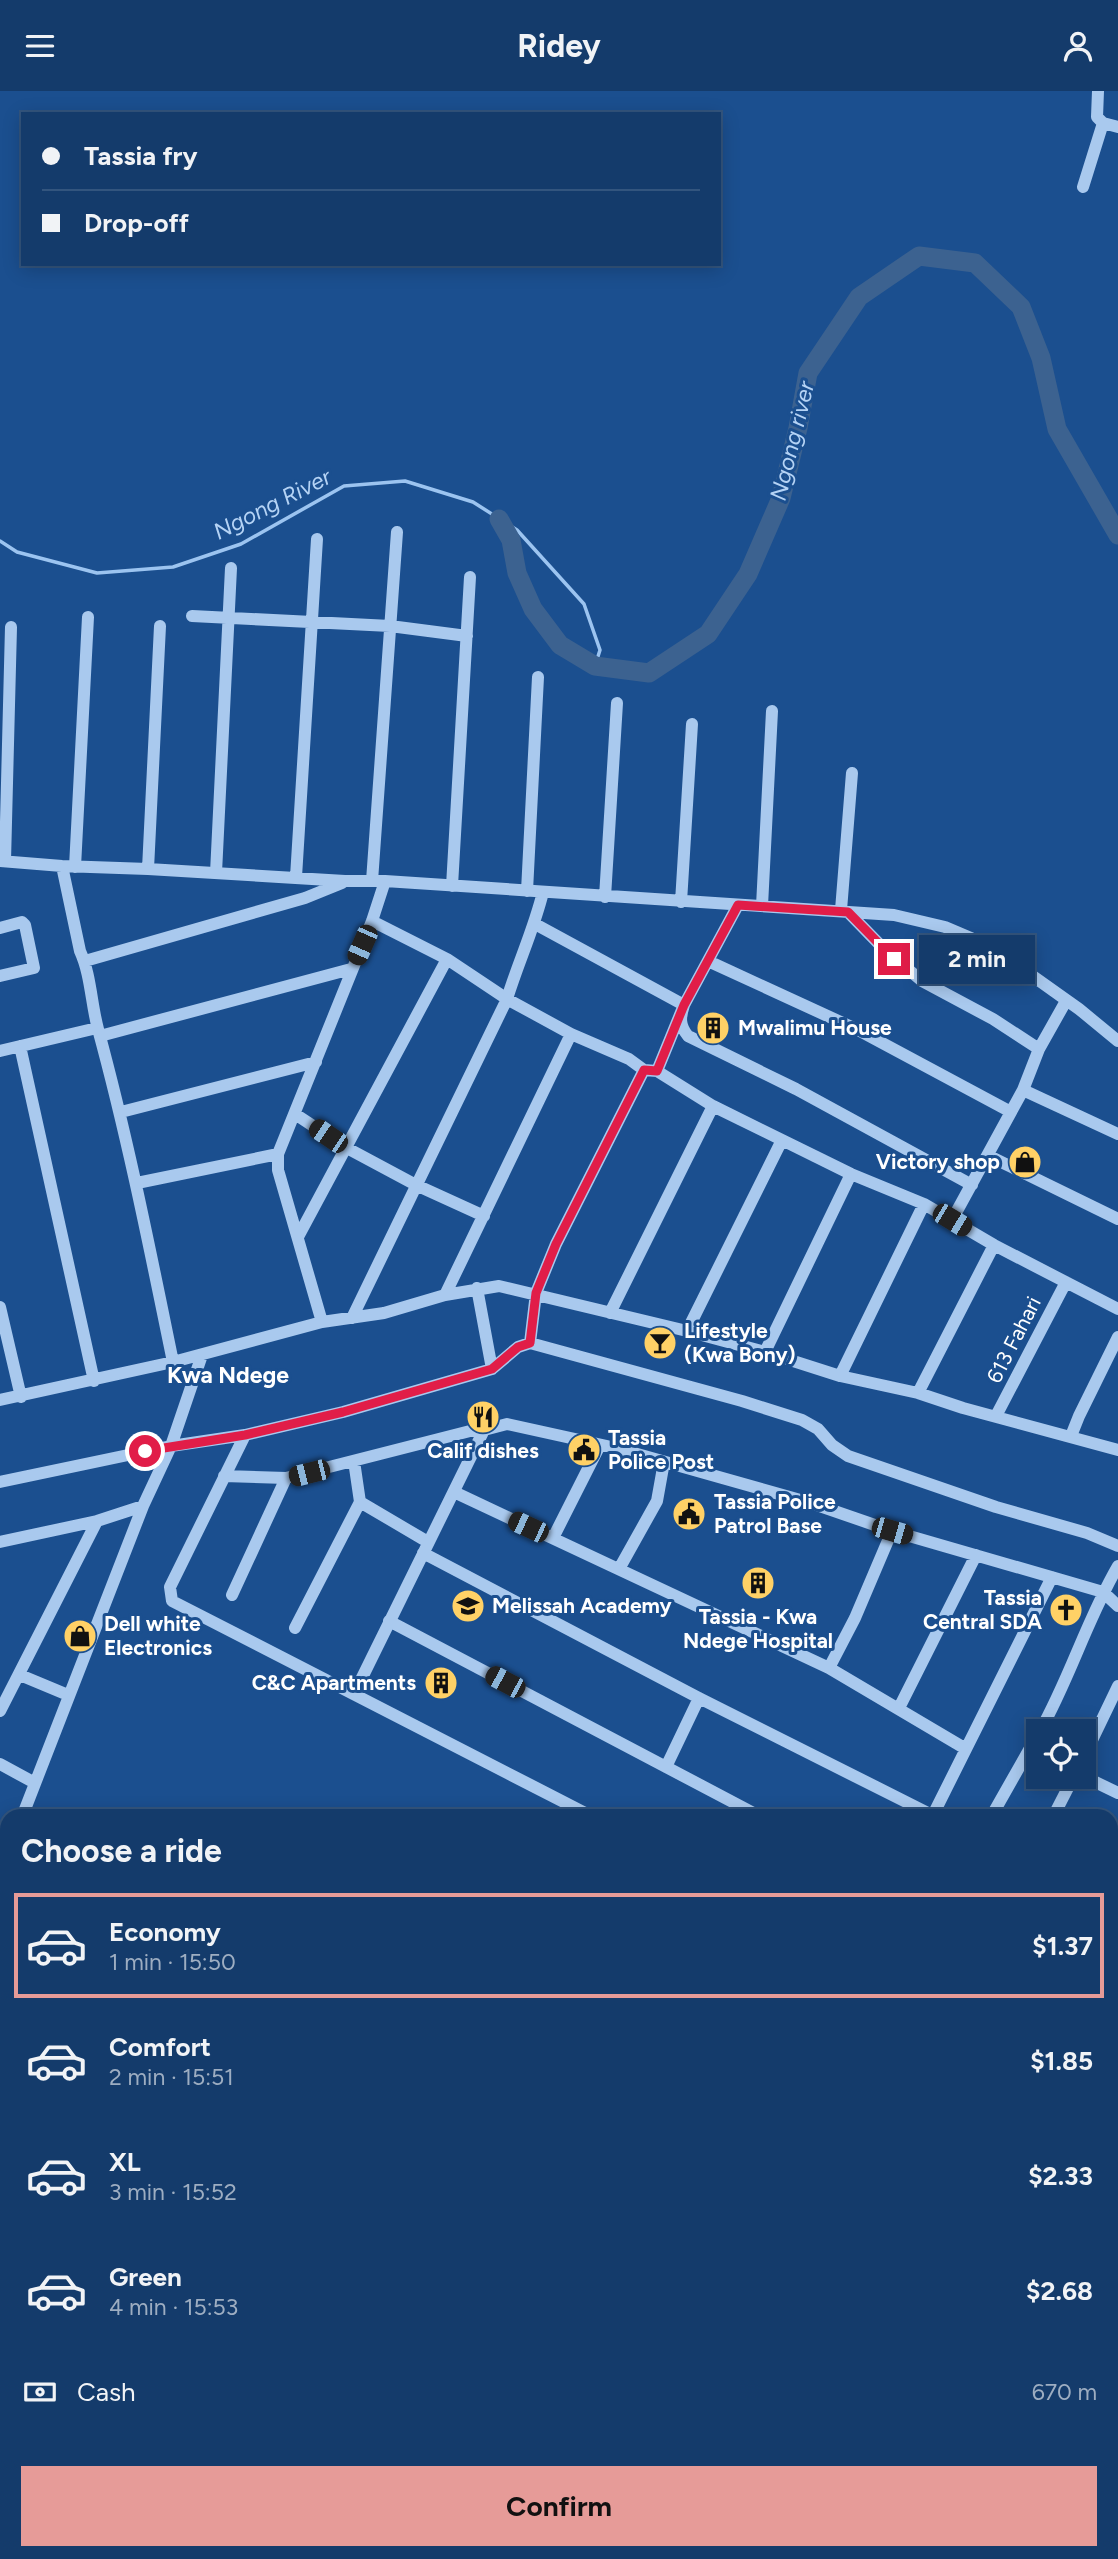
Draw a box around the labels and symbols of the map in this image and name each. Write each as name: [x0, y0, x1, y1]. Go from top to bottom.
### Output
water label: Ngong river: [764, 377, 821, 504]
water label: Ngong River: [208, 462, 337, 546]
car: [344, 922, 381, 968]
callout: 2 min: [918, 935, 1034, 983]
route end: [878, 943, 910, 975]
building icon: Mwalimu House: [694, 1009, 732, 1047]
place label: Mwalimu House: [738, 1015, 892, 1040]
car: [305, 1116, 352, 1156]
shop icon: Victory shop: [1006, 1143, 1044, 1181]
place label: Victory shop: [876, 1149, 1000, 1174]
car: [929, 1200, 976, 1240]
street label: 613 Fahari: [981, 1292, 1046, 1387]
place label: Lifestyle (Kwa Bony): [684, 1318, 796, 1367]
bar icon: Lifestyle (Kwa Bony): [641, 1324, 679, 1362]
district label: Kwa Ndege: [167, 1361, 289, 1389]
restaurant icon: Calif dishes: [464, 1398, 502, 1436]
place label: Tassia Police Post: [608, 1425, 714, 1474]
public building icon: Tassia Police Post: [565, 1431, 603, 1469]
route start: [129, 1435, 161, 1467]
place label: Calif dishes: [427, 1438, 539, 1463]
car: [287, 1458, 332, 1488]
place label: Tassia Police Patrol Base: [714, 1489, 836, 1538]
public building icon: Tassia Police Patrol Base: [670, 1495, 708, 1533]
car: [505, 1509, 552, 1545]
car: [869, 1515, 916, 1547]
building icon: Tassia - Kwa Ndege Hospital: [739, 1564, 777, 1602]
place label: Tassia Central SDA: [923, 1585, 1042, 1634]
school or university icon: Melissah Academy: [449, 1587, 487, 1625]
church icon: Tassia Central SDA: [1047, 1591, 1085, 1629]
place label: Melissah Academy: [492, 1593, 673, 1618]
place label: Tassia - Kwa Ndege Hospital: [683, 1604, 833, 1653]
place label: Dell white Electronics: [104, 1611, 212, 1660]
shop icon: Dell white Electronics: [61, 1617, 99, 1655]
car: [482, 1663, 529, 1701]
building icon: C&C Apartments: [422, 1664, 460, 1702]
place label: C&C Apartments: [252, 1670, 416, 1695]

